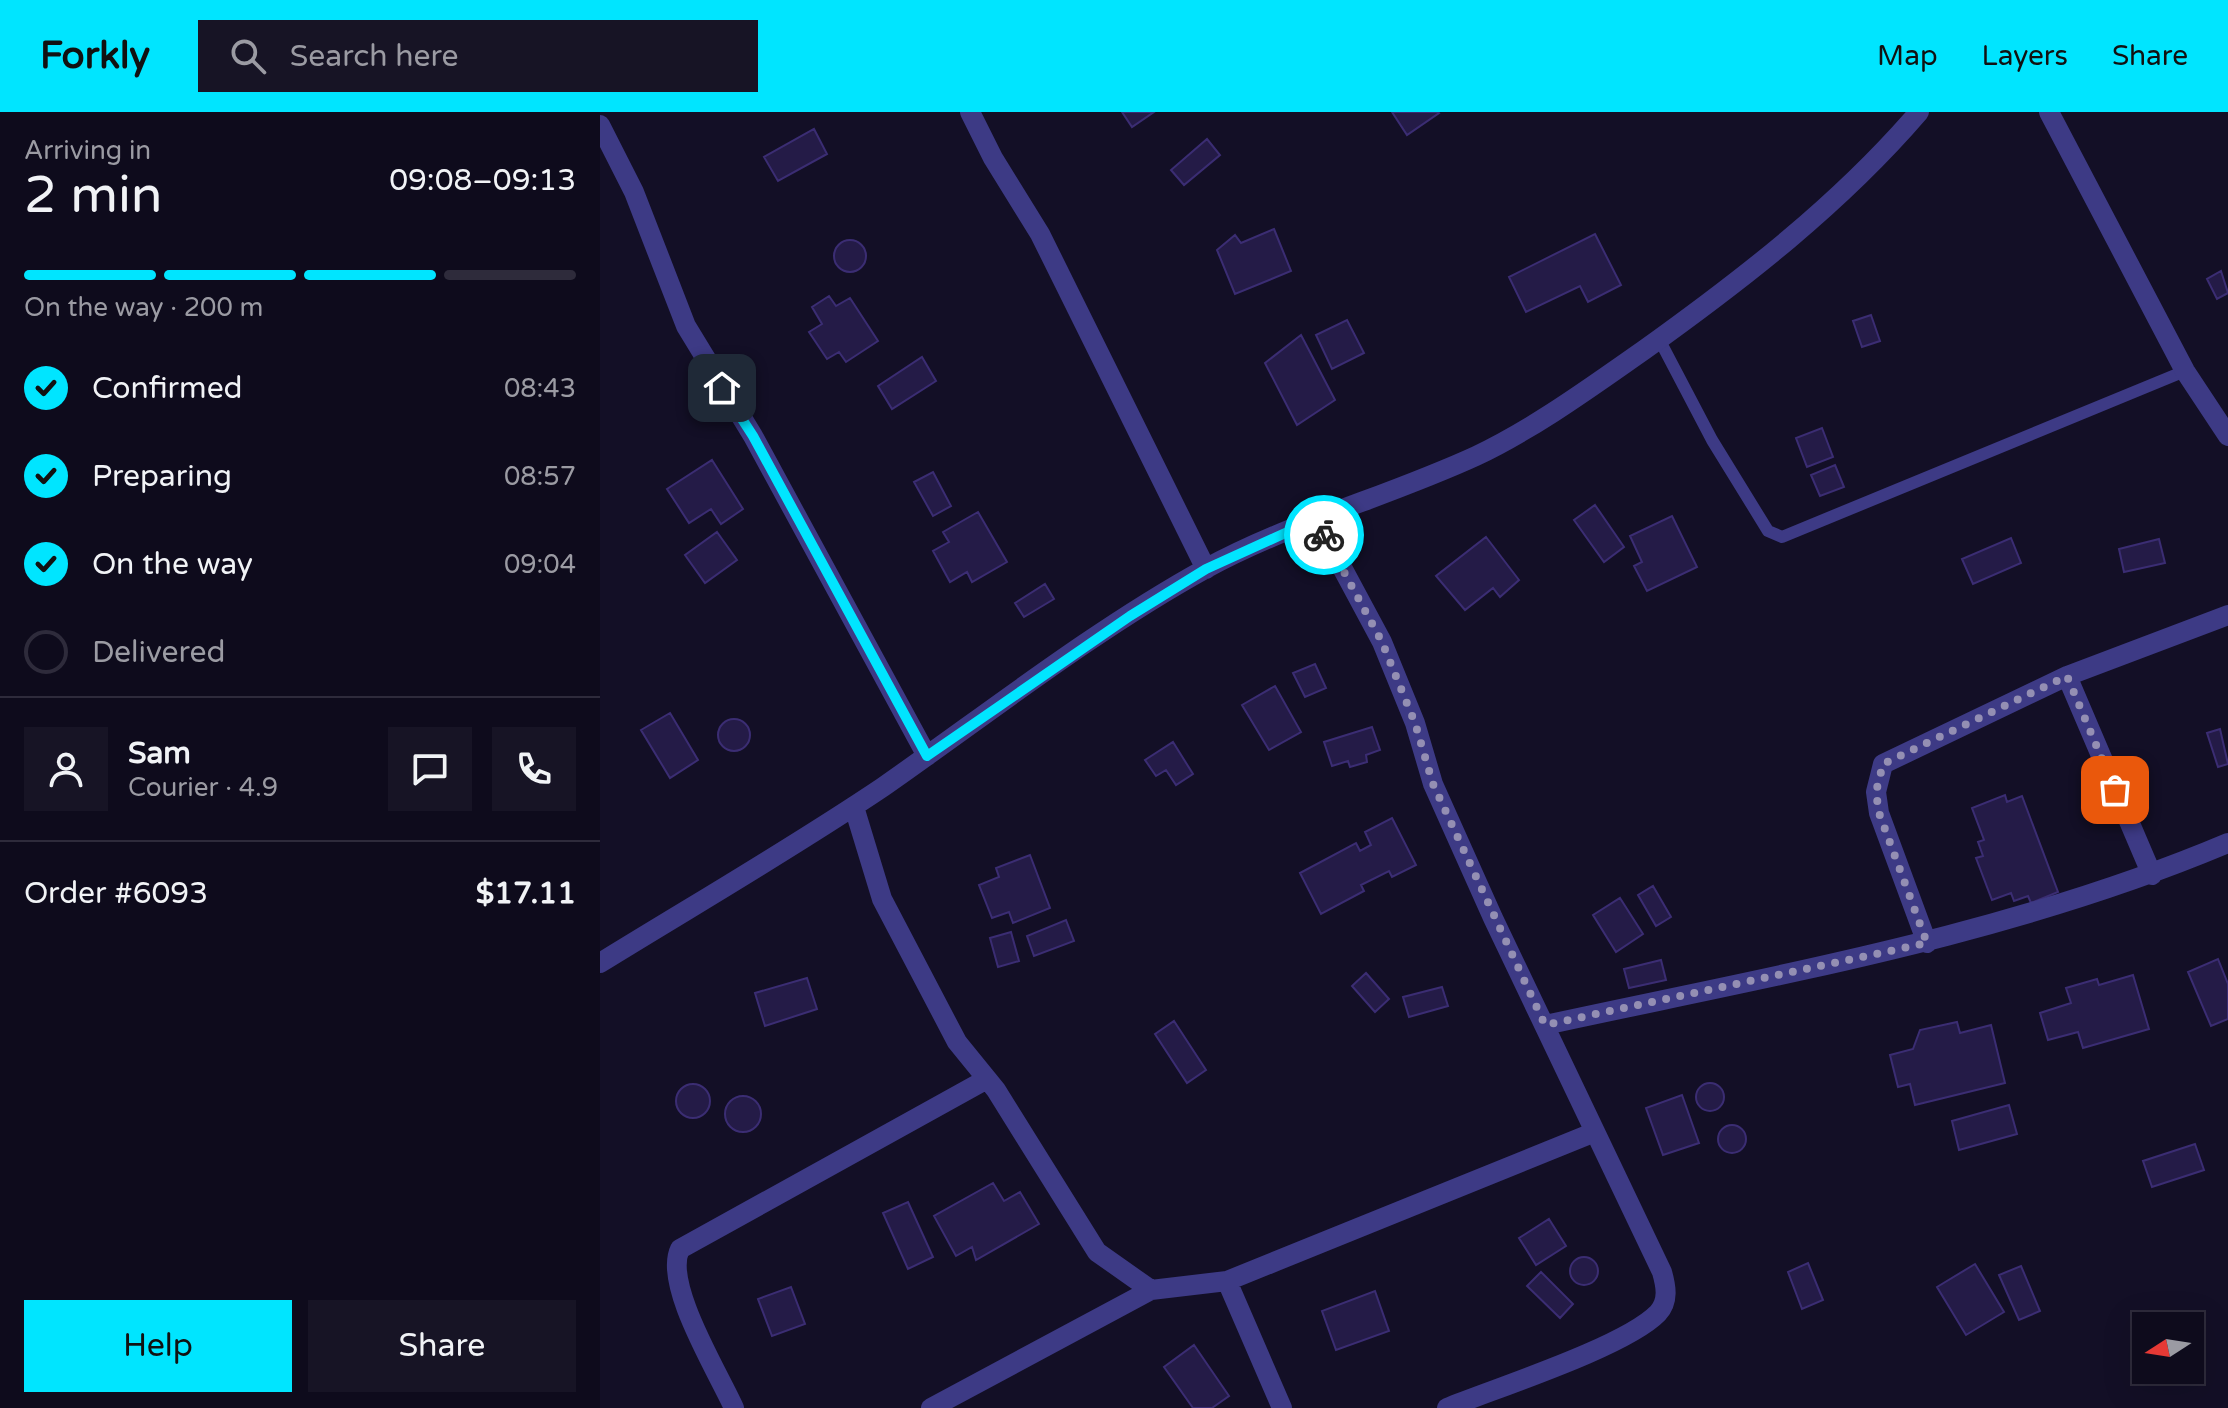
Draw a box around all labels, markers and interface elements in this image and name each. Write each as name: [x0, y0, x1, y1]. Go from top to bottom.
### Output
search box: [198, 20, 758, 92]
text: Forkly: [40, 33, 150, 79]
icon: search: [226, 34, 270, 78]
text: Search here: [290, 38, 459, 75]
text: Map: [1877, 39, 1938, 73]
text: Layers: [1982, 39, 2068, 73]
text: Share: [2112, 39, 2188, 73]
text: Arriving in: [24, 135, 151, 166]
text: 09:08–09:13: [389, 162, 576, 199]
text: 2 min: [24, 164, 163, 227]
text: On the way · 200 m: [24, 292, 263, 323]
pin: [688, 354, 756, 422]
icon: check: [24, 366, 68, 410]
icon: home: [700, 366, 744, 410]
text: Confirmed: [92, 370, 243, 407]
text: 08:43: [504, 373, 576, 404]
icon: check: [24, 454, 68, 498]
text: Preparing: [92, 458, 232, 495]
text: 08:57: [504, 461, 576, 492]
courier: [1284, 495, 1364, 575]
icon: bike: [1302, 513, 1346, 557]
icon: check: [24, 542, 68, 586]
text: On the way: [92, 546, 253, 583]
text: 09:04: [504, 549, 576, 580]
text: Delivered: [92, 634, 226, 671]
button: person: [24, 727, 108, 811]
button: chat: [388, 727, 472, 811]
button: phone: [492, 727, 576, 811]
text: Sam: [128, 735, 191, 772]
pin: [2081, 756, 2149, 824]
icon: bag: [2093, 768, 2137, 812]
text: Courier · 4.9: [128, 772, 278, 803]
text: Order #6093: [24, 875, 208, 912]
text: $17.11: [476, 875, 576, 912]
button: Help: [24, 1300, 292, 1392]
button: Share: [308, 1300, 576, 1392]
north arrow: [2132, 1312, 2204, 1384]
map controls: [2132, 1312, 2204, 1384]

